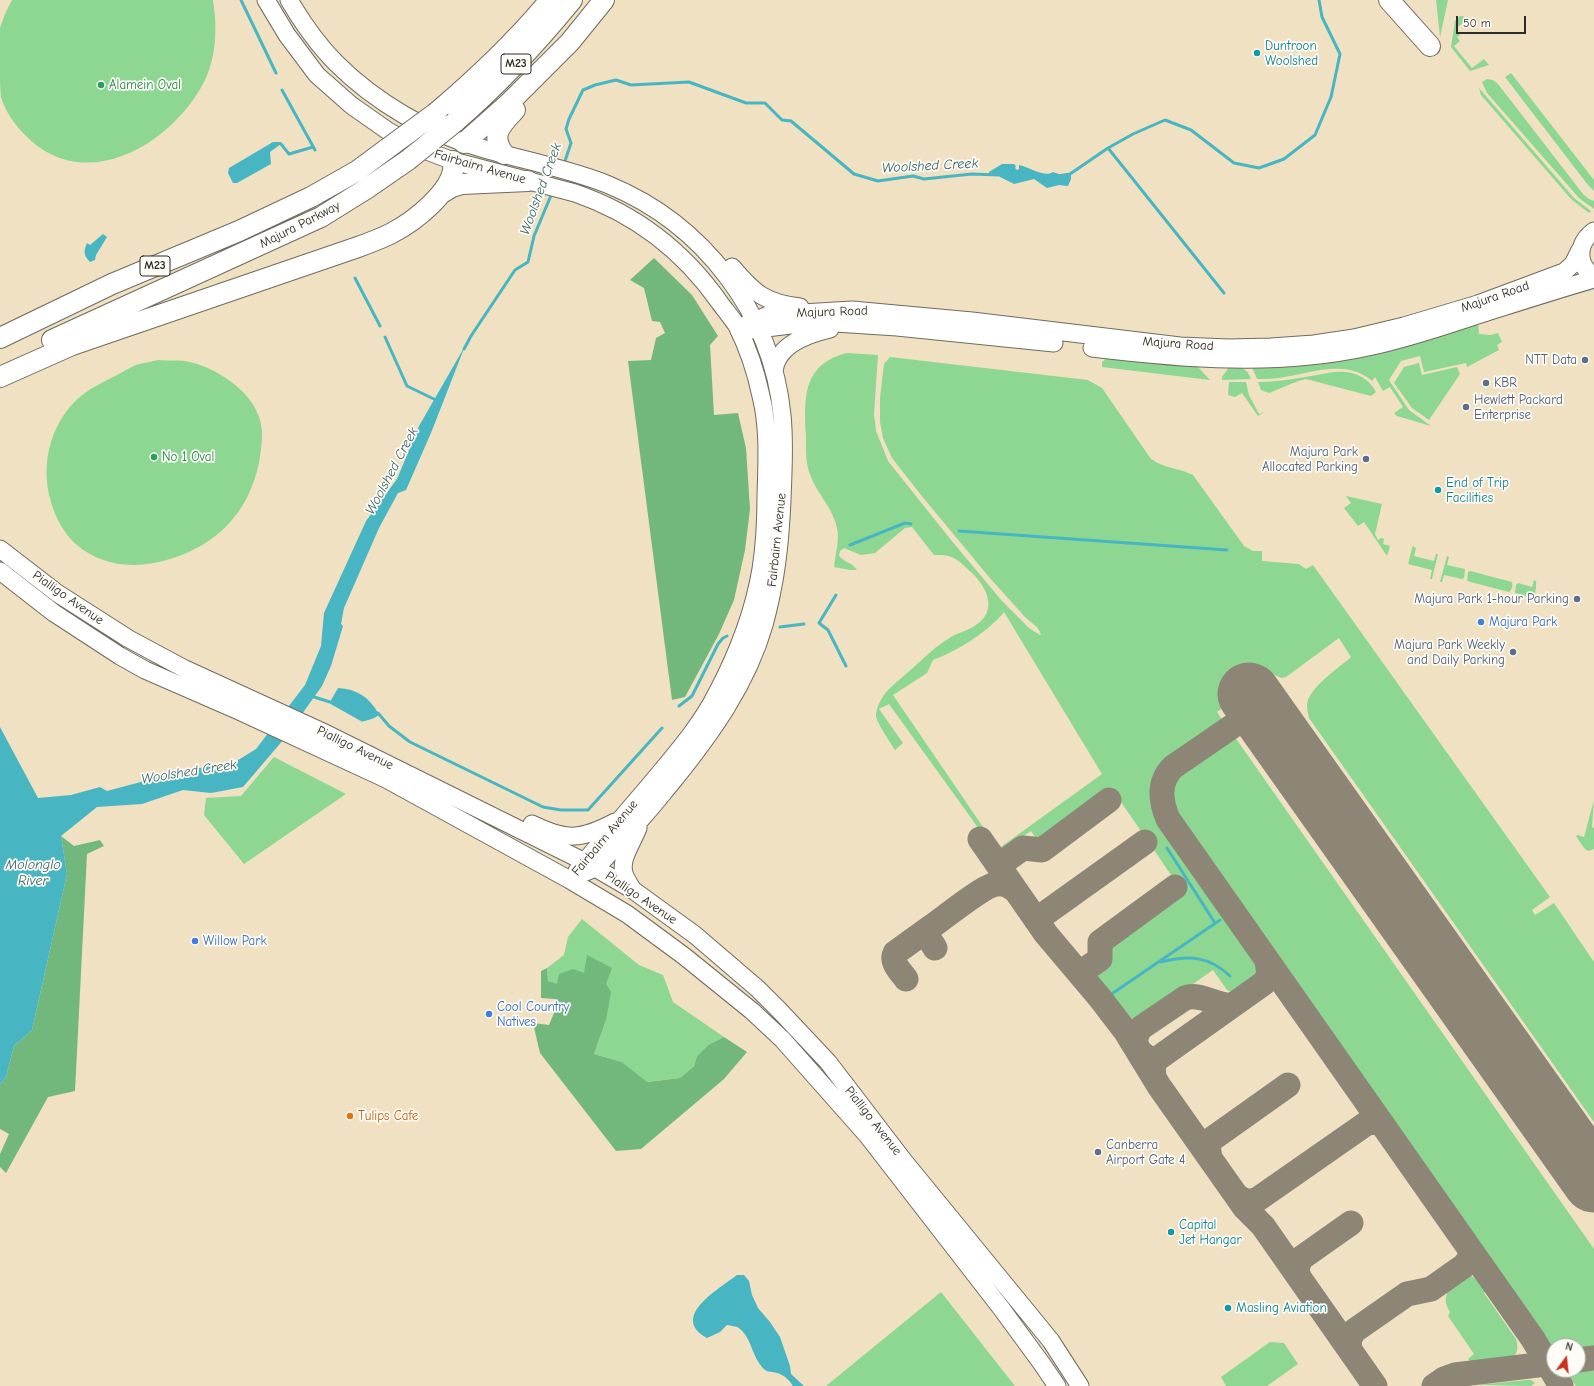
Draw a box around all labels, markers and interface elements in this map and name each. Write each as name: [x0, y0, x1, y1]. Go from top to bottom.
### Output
scale bar: [1458, 8, 1528, 34]
text: 50 m: [1463, 16, 1491, 30]
place label: Duntroon Woolshed: [1265, 38, 1318, 69]
marker: Duntroon Woolshed: [1252, 48, 1262, 58]
road number: M23: [501, 54, 531, 74]
place label: Alamein Oval: [109, 77, 181, 93]
marker: Alamein Oval: [96, 80, 106, 90]
water label: Woolshed Creek: [517, 141, 565, 237]
street label: Fairbairn Avenue: [432, 146, 528, 188]
water label: Woolshed Creek: [881, 155, 979, 177]
street label: Majura Parkway: [257, 198, 343, 252]
road number: M23: [140, 256, 170, 276]
street label: Majura Road: [1459, 278, 1531, 316]
street label: Majura Road: [796, 303, 868, 321]
street label: Majura Road: [1142, 334, 1214, 354]
place label: NTT Data: [1525, 352, 1577, 368]
marker: NTT Data: [1580, 355, 1590, 365]
place label: KBR: [1494, 375, 1517, 391]
marker: KBR: [1481, 378, 1491, 388]
place label: Hewlett Packard Enterprise: [1474, 392, 1563, 423]
marker: Hewlett Packard Enterprise: [1461, 402, 1471, 412]
water label: Woolshed Creek: [362, 424, 422, 518]
place label: Majura Park Allocated Parking: [1262, 444, 1358, 475]
place label: No 1 Oval: [162, 449, 214, 465]
marker: No 1 Oval: [149, 452, 159, 462]
marker: Majura Park Allocated Parking: [1361, 454, 1371, 464]
place label: End of Trip Facilities: [1446, 475, 1509, 506]
marker: End of Trip Facilities: [1433, 485, 1443, 495]
street label: Fairbairn Avenue: [764, 492, 790, 588]
street label: Pialligo Avenue: [29, 568, 107, 628]
place label: Majura Park 1-hour Parking: [1414, 591, 1569, 607]
marker: Majura Park 1-hour Parking: [1572, 594, 1582, 604]
place label: Majura Park: [1489, 614, 1557, 630]
marker: Majura Park: [1476, 617, 1486, 627]
place label: Majura Park Weekly and Daily Parking: [1394, 637, 1505, 668]
marker: Majura Park Weekly and Daily Parking: [1508, 647, 1518, 657]
street label: Pialligo Avenue: [314, 723, 396, 773]
water label: Woolshed Creek: [140, 756, 238, 788]
street label: Fairbairn Avenue: [569, 797, 641, 879]
water label: Molonglo River: [5, 857, 61, 890]
street label: Pialligo Avenue: [602, 868, 680, 928]
place label: Willow Park: [203, 933, 267, 949]
marker: Willow Park: [190, 936, 200, 946]
place label: Cool Country Natives: [497, 999, 569, 1030]
marker: Cool Country Natives: [484, 1009, 494, 1019]
street label: Pialligo Avenue: [841, 1083, 905, 1159]
place label: Tulips Cafe: [358, 1108, 418, 1124]
marker: Tulips Cafe: [345, 1111, 355, 1121]
place label: Canberra Airport Gate 4: [1106, 1137, 1185, 1168]
marker: Canberra Airport Gate 4: [1093, 1147, 1103, 1157]
place label: Capital Jet Hangar: [1179, 1217, 1242, 1248]
marker: Capital Jet Hangar: [1166, 1227, 1176, 1237]
place label: Masling Aviation: [1236, 1300, 1327, 1316]
marker: Masling Aviation: [1223, 1303, 1233, 1313]
north arrow: [1546, 1338, 1586, 1378]
text: N: [1564, 1340, 1574, 1354]

